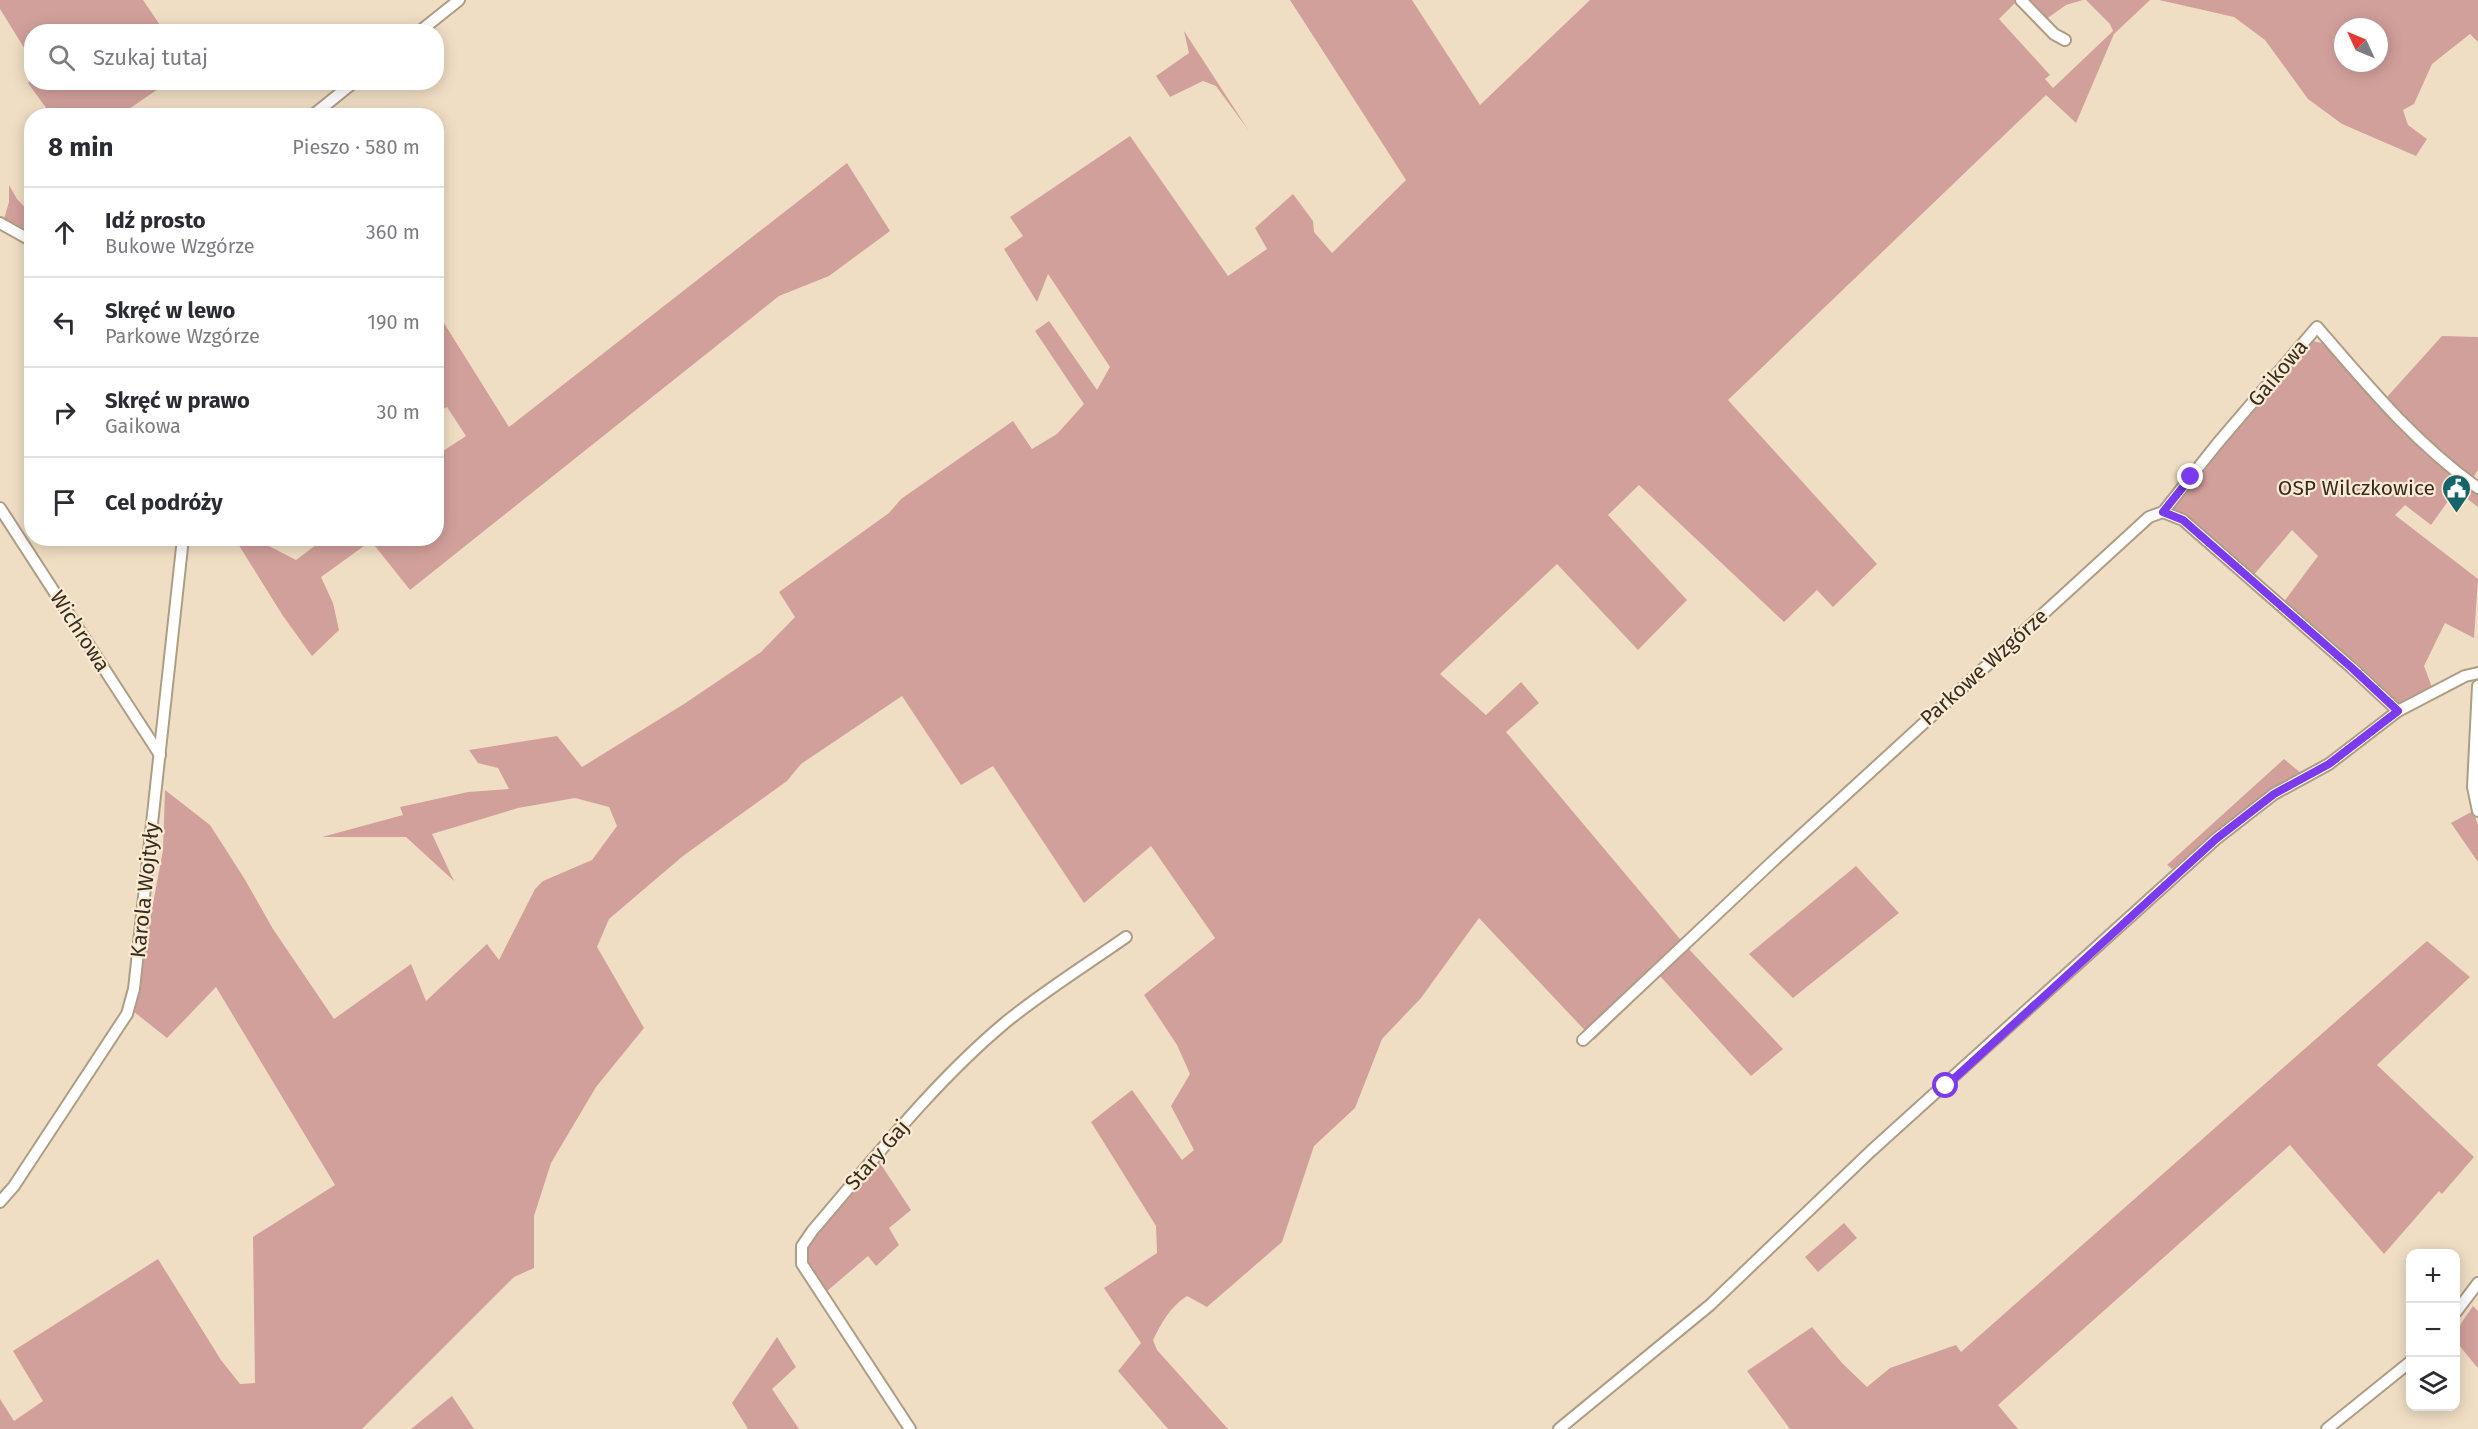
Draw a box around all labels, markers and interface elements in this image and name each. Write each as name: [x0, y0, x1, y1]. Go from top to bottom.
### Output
north arrow: [2334, 18, 2388, 72]
search box: [24, 24, 444, 90]
icon: search: [45, 41, 78, 74]
text: Szukaj tutaj: [93, 44, 208, 71]
text: 8 min: [48, 132, 114, 163]
text: Pieszo · 580 m: [292, 135, 420, 159]
text: Idź prosto: [105, 207, 206, 234]
icon: ahead: [48, 216, 81, 249]
text: 360 m: [366, 220, 420, 244]
text: Bukowe Wzgórze: [105, 234, 255, 258]
text: Skręć w lewo: [105, 297, 235, 324]
icon: left: [48, 306, 81, 339]
text: 190 m: [367, 310, 420, 334]
text: Parkowe Wzgórze: [105, 324, 260, 348]
street label: Gaikowa: [2242, 334, 2314, 412]
text: Skręć w prawo: [105, 387, 250, 414]
icon: right: [48, 396, 81, 429]
text: 30 m: [376, 400, 420, 424]
text: Gaikowa: [105, 414, 181, 438]
route end: [2177, 463, 2203, 489]
public building icon: OSP Wilczkowice: [2440, 472, 2472, 514]
place label: OSP Wilczkowice: [2278, 475, 2435, 501]
icon: arrive: [48, 486, 81, 519]
text: Cel podróży: [105, 489, 223, 516]
street label: Wichrowa: [44, 586, 116, 676]
street label: Parkowe Wzgórze: [1915, 603, 2053, 731]
street label: Karola Wojtyły: [125, 820, 165, 959]
route start: [1932, 1072, 1958, 1098]
street label: Stary Gaj: [839, 1115, 915, 1195]
map controls: [2406, 1249, 2460, 1411]
button: +: [2406, 1249, 2460, 1303]
button: −: [2406, 1303, 2460, 1357]
button: layers: [2406, 1357, 2460, 1411]

